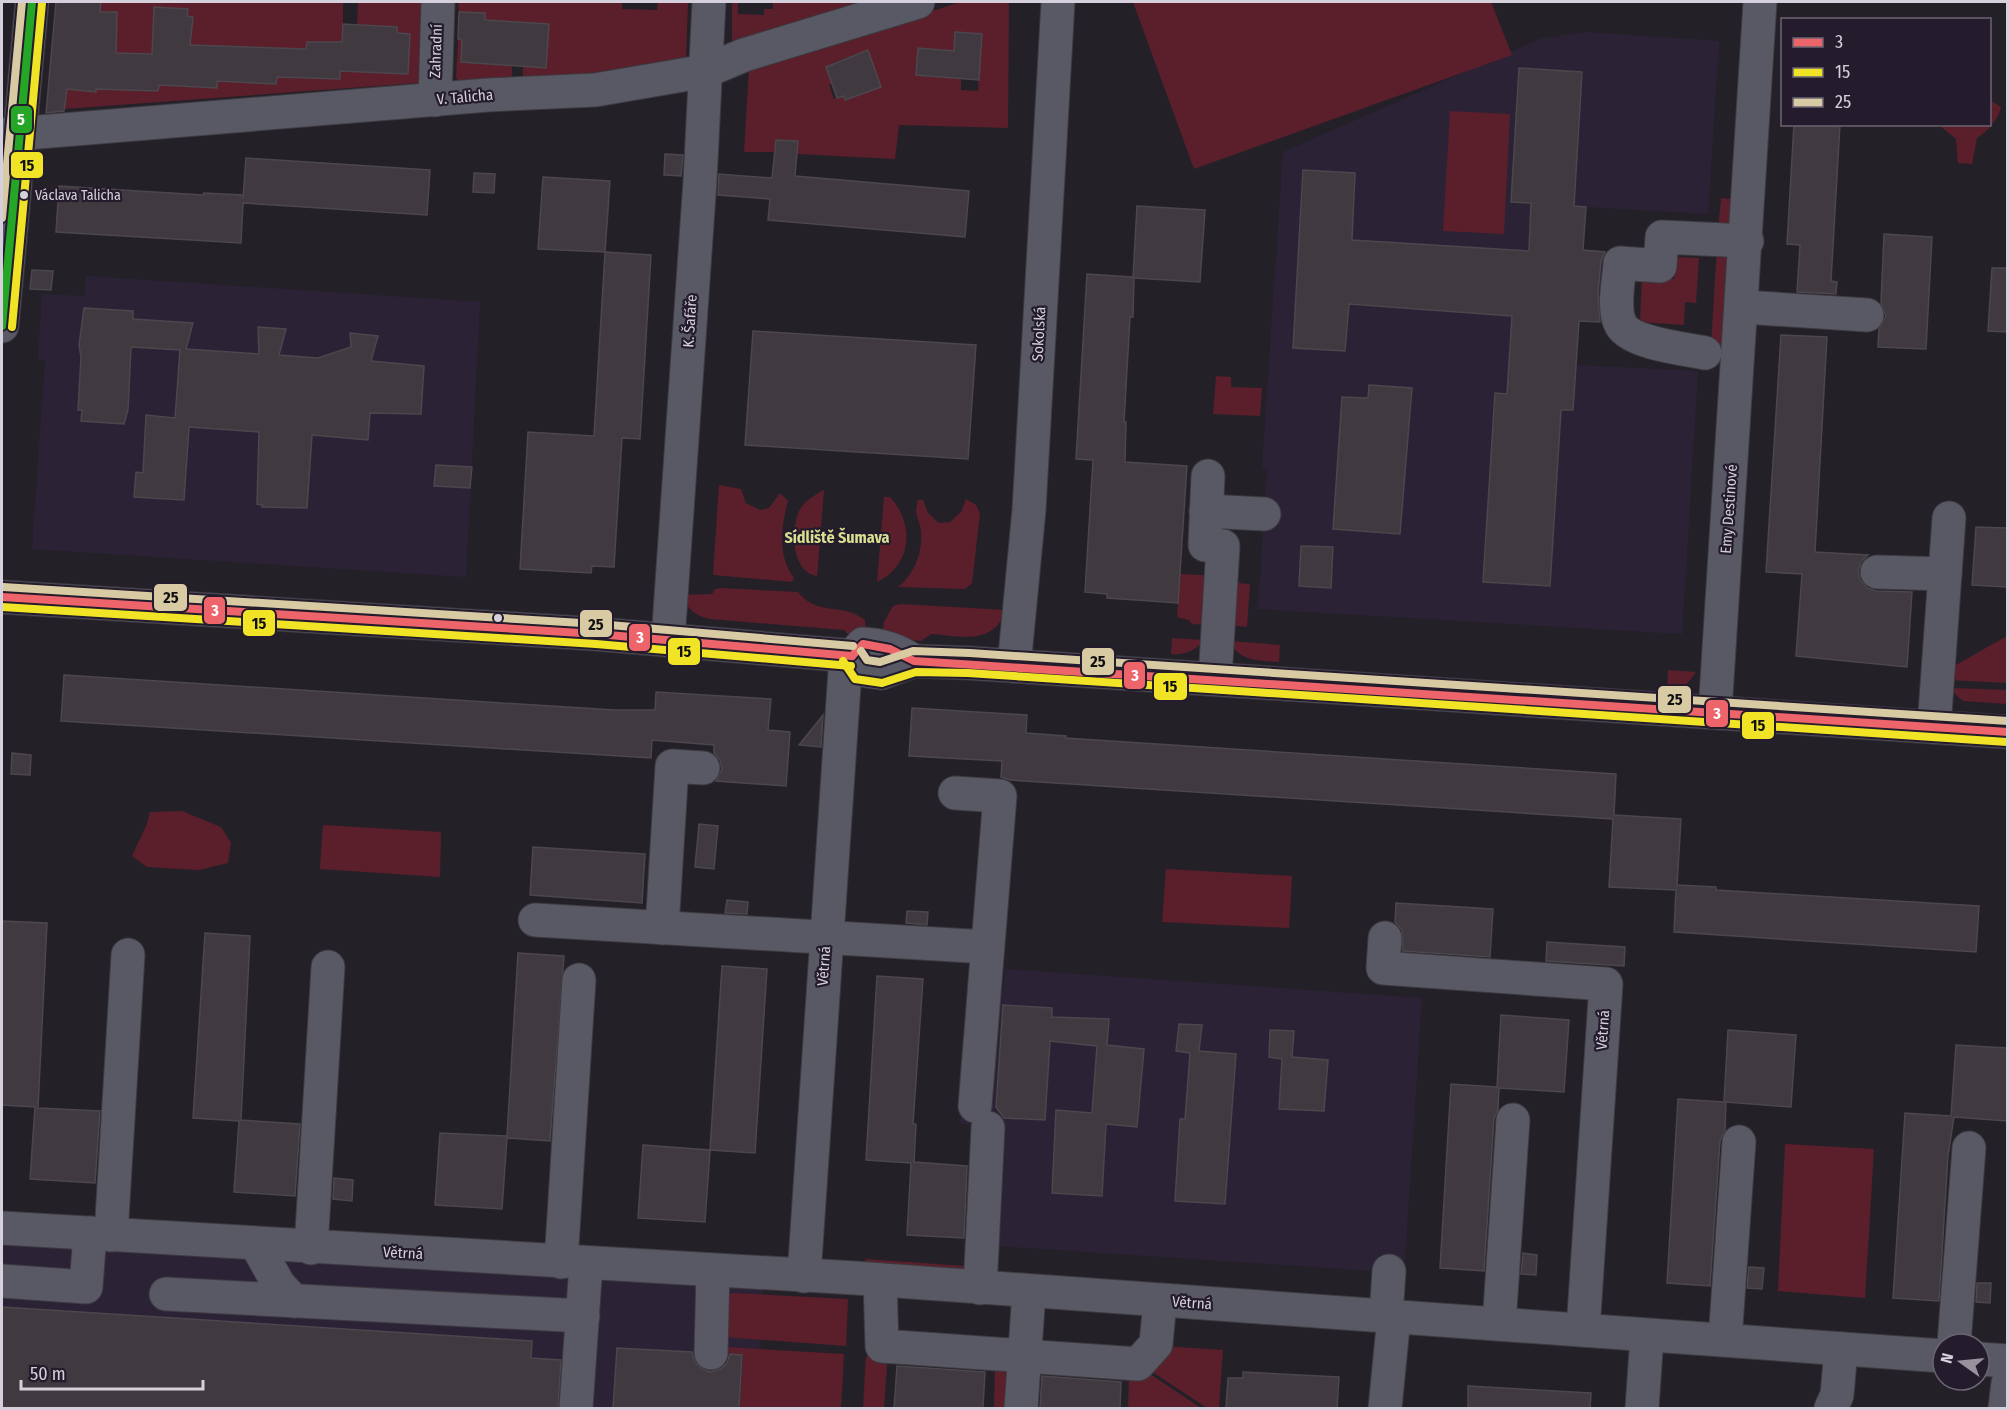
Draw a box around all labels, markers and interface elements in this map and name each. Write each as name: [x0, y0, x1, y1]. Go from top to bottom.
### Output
legend: [1781, 18, 1991, 126]
street label: Zahradní: [426, 24, 446, 78]
text: 3: [1835, 31, 1843, 53]
text: 15: [1835, 61, 1850, 83]
street label: V. Talicha: [436, 86, 494, 108]
text: 25: [1835, 91, 1851, 113]
line badge: 5: [10, 105, 33, 134]
text: 5: [17, 110, 25, 129]
line badge: 15: [10, 151, 44, 179]
text: 15: [20, 156, 34, 175]
place label: Václava Talicha: [35, 187, 121, 204]
marker: Václava Talicha: [18, 189, 30, 201]
street label: K. Šafáře: [679, 294, 701, 348]
street label: Sokolská: [1029, 306, 1049, 362]
street label: Emy Destinové: [1717, 464, 1741, 554]
district label: Sídliště Šumava: [784, 527, 890, 547]
line badge: 25: [153, 583, 188, 612]
text: 25: [162, 588, 179, 607]
line badge: 3: [203, 596, 226, 625]
text: 3: [210, 601, 219, 620]
line badge: 15: [242, 609, 276, 637]
line badge: 25: [579, 609, 613, 638]
unlabelled marker: [492, 612, 504, 624]
text: 15: [252, 614, 266, 633]
text: 25: [587, 615, 604, 634]
line badge: 3: [628, 623, 651, 652]
text: 3: [635, 628, 644, 647]
line badge: 15: [667, 637, 701, 666]
text: 15: [677, 642, 691, 661]
line badge: 25: [1081, 647, 1115, 676]
text: 25: [1089, 652, 1106, 671]
line badge: 3: [1123, 661, 1146, 690]
text: 3: [1130, 666, 1139, 685]
line badge: 15: [1153, 672, 1188, 701]
text: 15: [1163, 677, 1177, 696]
line badge: 25: [1657, 685, 1692, 714]
text: 25: [1666, 690, 1683, 709]
line badge: 3: [1705, 699, 1729, 728]
text: 3: [1712, 704, 1721, 723]
line badge: 15: [1741, 711, 1775, 740]
text: 15: [1751, 716, 1765, 735]
street label: Větrná: [814, 945, 834, 987]
street label: Větrná: [1593, 1009, 1613, 1051]
street label: Větrná: [383, 1243, 423, 1263]
street label: Větrná: [1171, 1293, 1213, 1313]
north arrow: [1931, 1332, 1991, 1392]
text: N: [1937, 1351, 1957, 1365]
scale bar: [21, 1353, 202, 1391]
text: 50 m: [30, 1363, 66, 1385]

